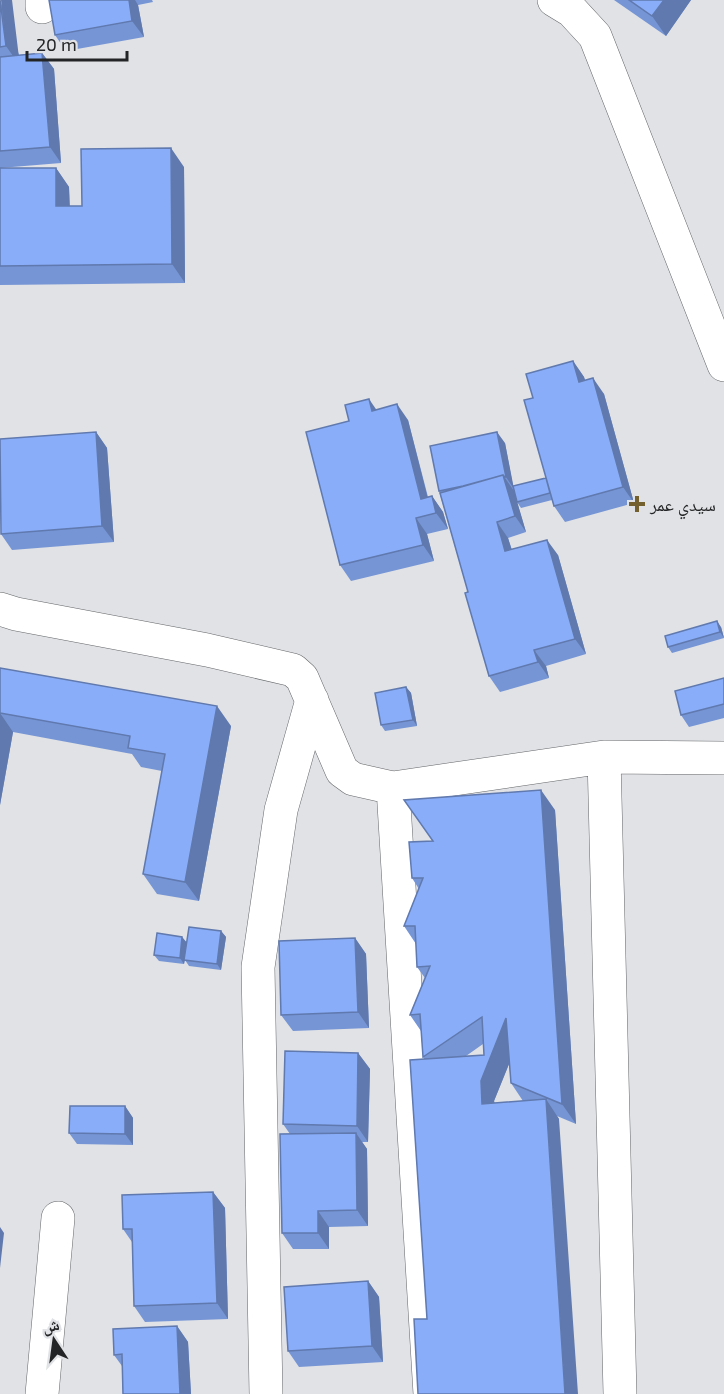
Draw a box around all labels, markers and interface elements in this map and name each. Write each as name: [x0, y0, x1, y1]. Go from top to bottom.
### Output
scale bar: [27, 24, 128, 62]
text: 20 m: [36, 33, 77, 55]
place label: سيدي عمر: [649, 493, 716, 520]
marker: سيدي عمر: [628, 495, 646, 513]
north arrow: [24, 1310, 84, 1370]
text: ش: [40, 1314, 61, 1337]

